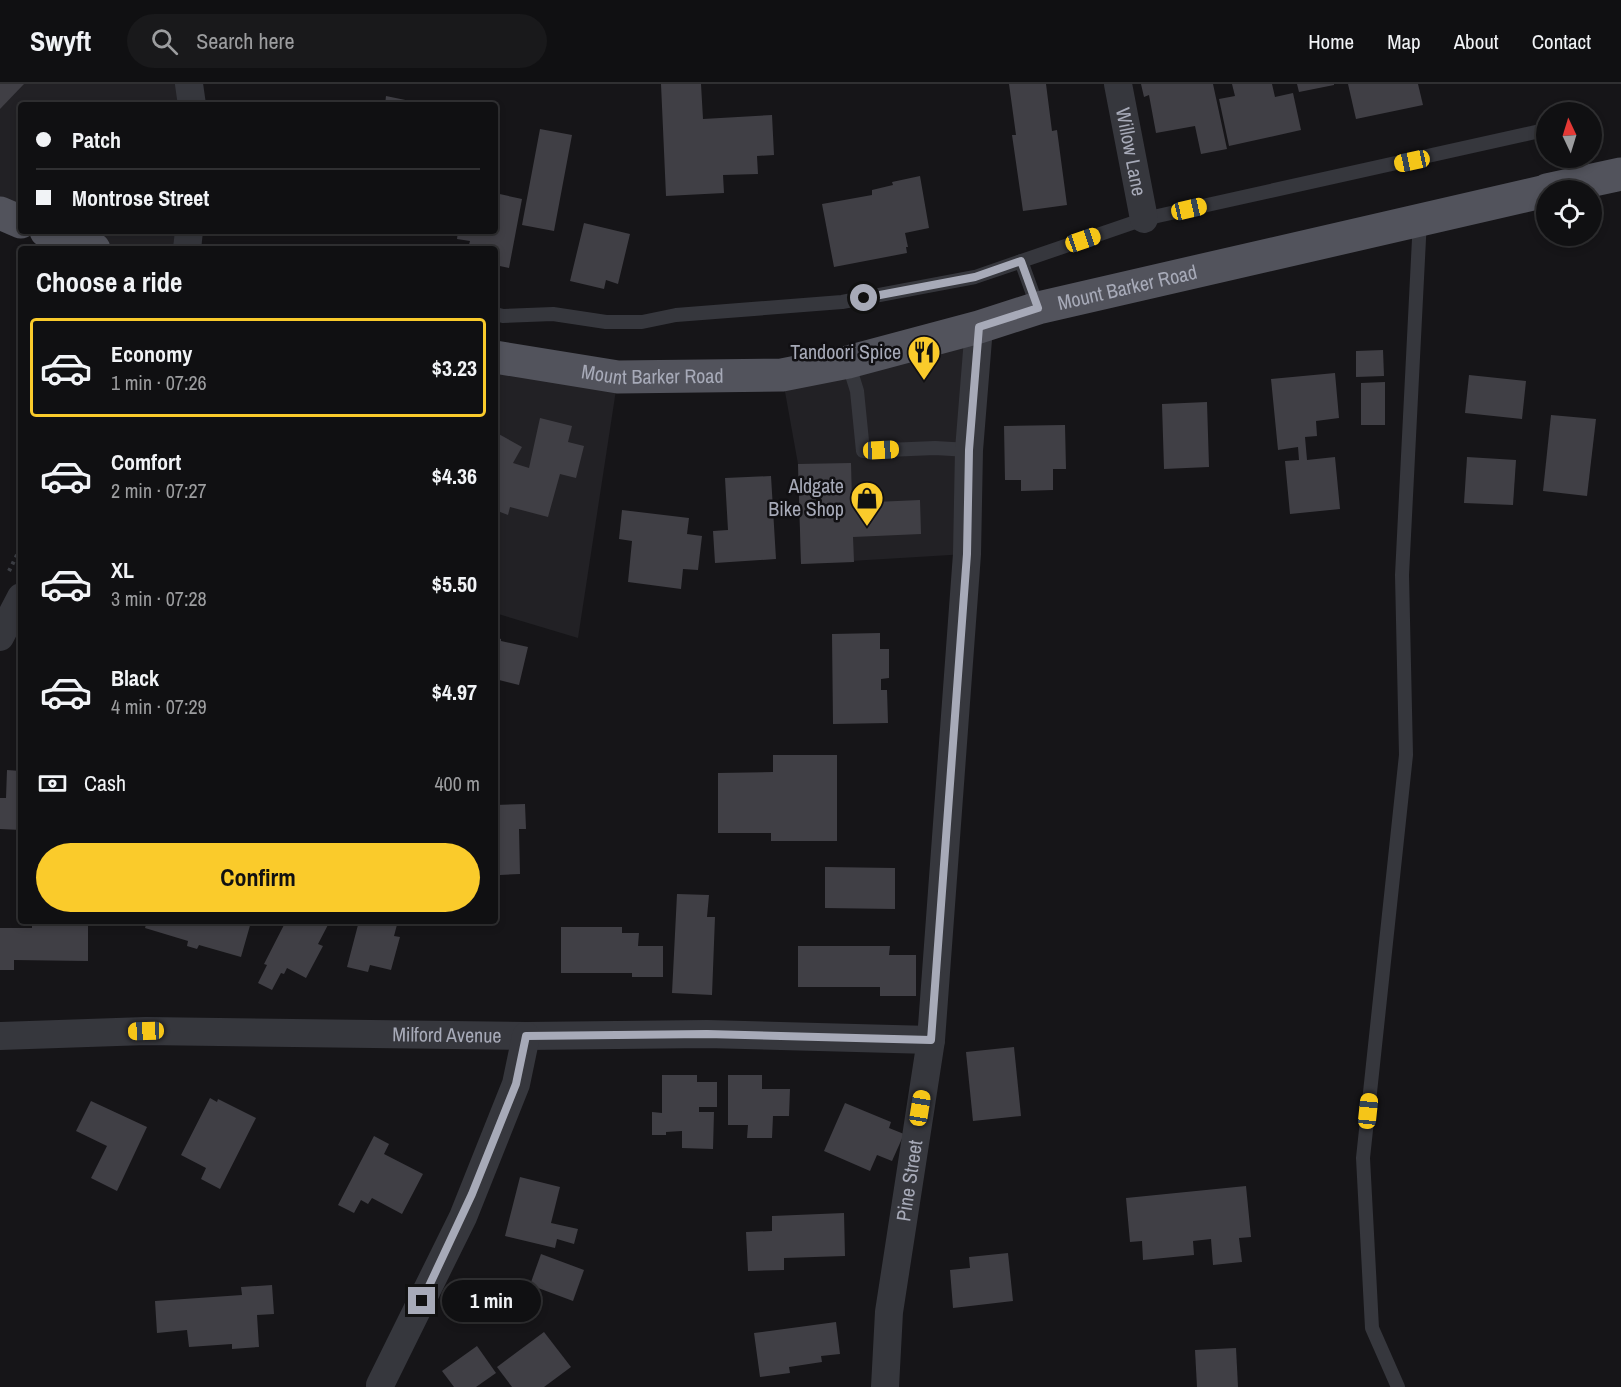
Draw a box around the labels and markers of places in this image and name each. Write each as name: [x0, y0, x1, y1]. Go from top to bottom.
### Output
restaurant icon: Tandoori Spice: [906, 334, 942, 381]
place label: Tandoori Spice: [790, 338, 901, 365]
place label: Aldgate Bike Shop: [768, 472, 844, 522]
shop icon: Aldgate Bike Shop: [849, 480, 885, 527]

